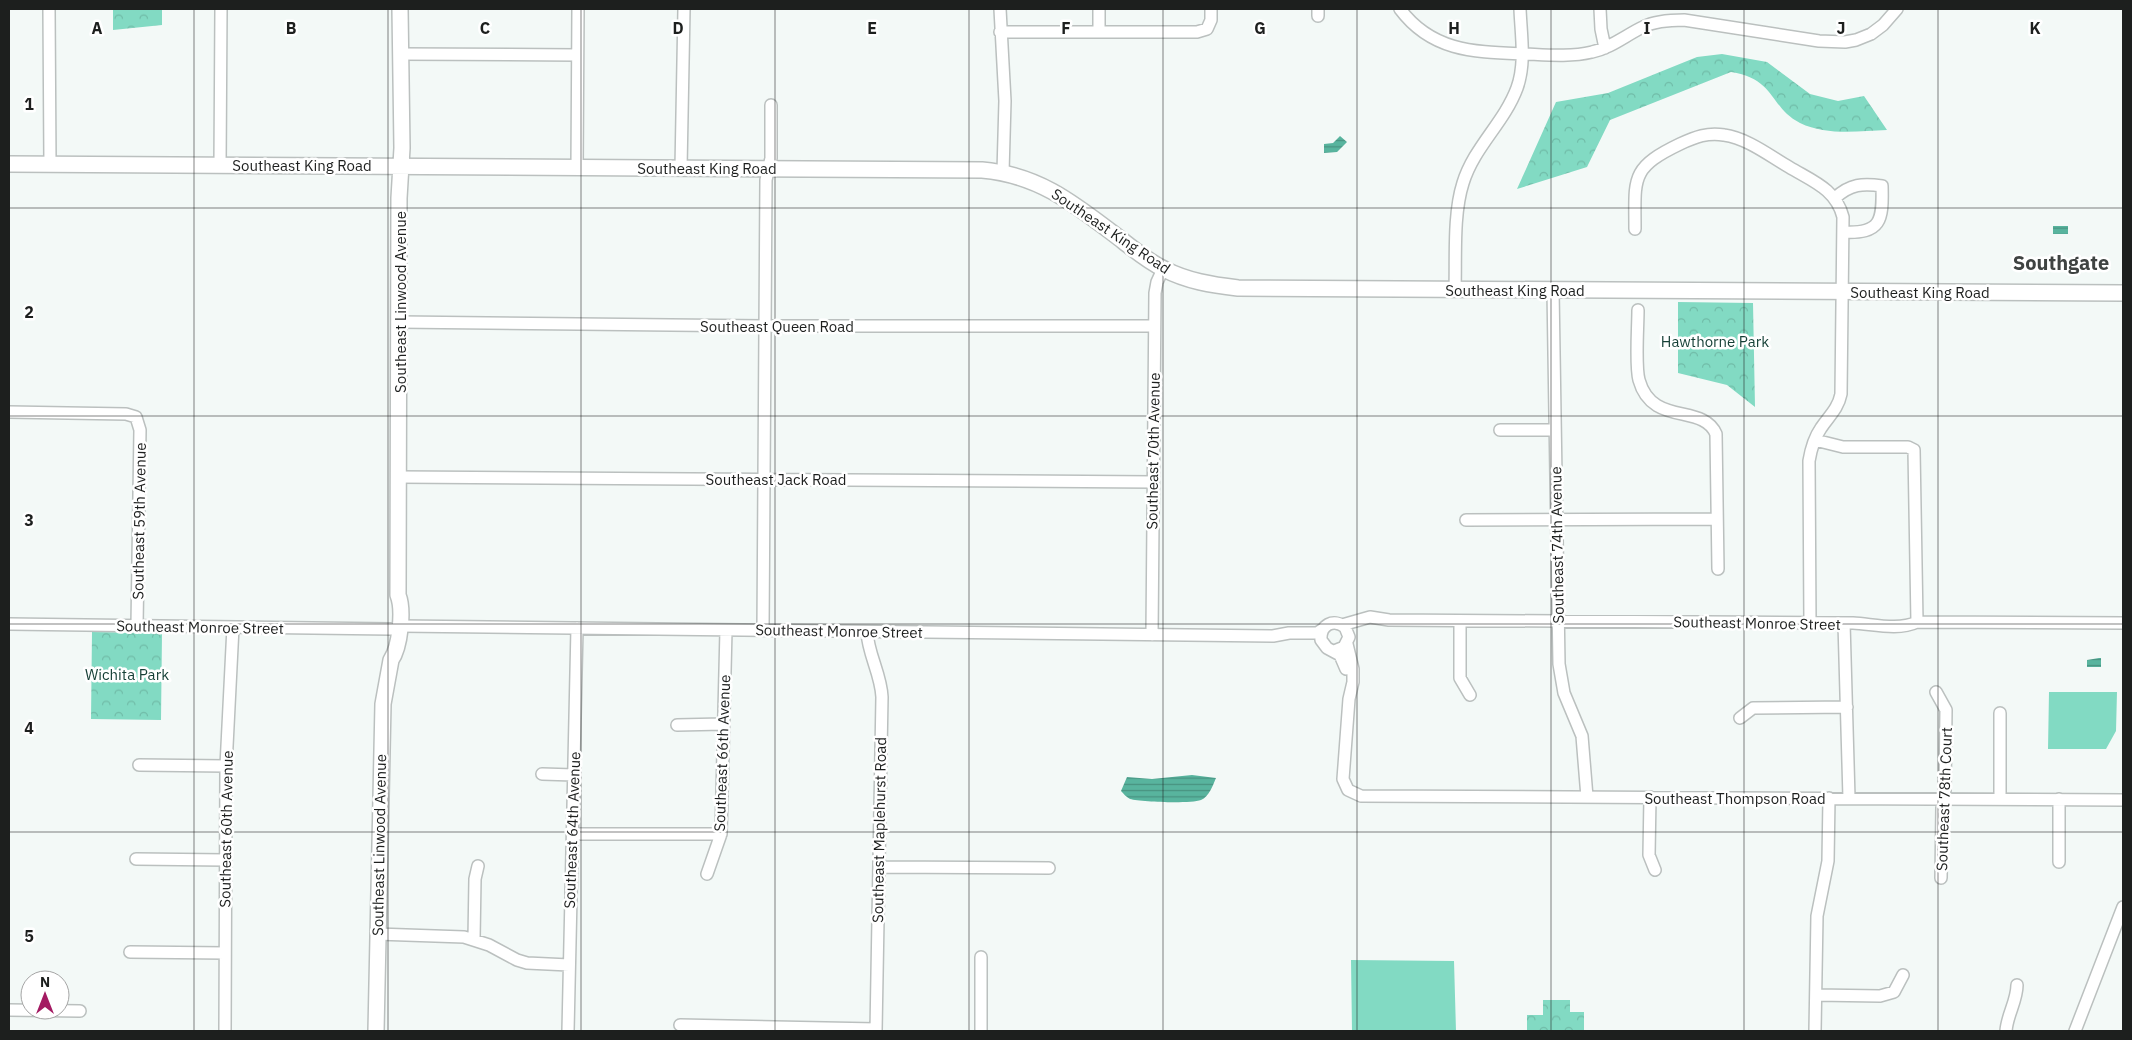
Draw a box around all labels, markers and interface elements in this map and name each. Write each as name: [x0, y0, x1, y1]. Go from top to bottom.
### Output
text: A: [92, 18, 103, 38]
text: B: [286, 18, 297, 38]
text: C: [480, 18, 490, 38]
text: D: [672, 18, 684, 38]
text: E: [867, 18, 877, 38]
text: F: [1061, 18, 1071, 38]
text: G: [1254, 18, 1266, 38]
text: H: [1448, 18, 1460, 38]
text: I: [1644, 18, 1651, 38]
text: J: [1837, 18, 1845, 38]
text: K: [2029, 18, 2041, 38]
text: 1: [24, 94, 34, 114]
street label: Southeast King Road: [232, 156, 372, 175]
street label: Southeast King Road: [637, 159, 777, 178]
street label: Southeast King Road: [1048, 184, 1174, 278]
street label: Southeast Linwood Avenue: [391, 211, 410, 393]
district label: Southgate: [2013, 249, 2109, 276]
street label: Southeast King Road: [1445, 281, 1585, 300]
street label: Southeast King Road: [1850, 283, 1990, 302]
text: 2: [24, 302, 34, 322]
street label: Southeast Queen Road: [700, 317, 854, 336]
park label: Hawthorne Park: [1661, 332, 1769, 351]
street label: Southeast 70th Avenue: [1142, 372, 1164, 530]
street label: Southeast 59th Avenue: [128, 442, 150, 600]
street label: Southeast 74th Avenue: [1546, 466, 1568, 624]
street label: Southeast Jack Road: [706, 470, 846, 489]
text: 3: [24, 510, 34, 530]
street label: Southeast Monroe Street: [1673, 612, 1841, 634]
street label: Southeast Monroe Street: [116, 616, 284, 638]
street label: Southeast Monroe Street: [755, 620, 923, 642]
park label: Wichita Park: [85, 665, 169, 684]
street label: Southeast 66th Avenue: [710, 674, 734, 832]
text: 4: [24, 718, 34, 738]
street label: Southeast 78th Court: [1932, 727, 1956, 871]
street label: Southeast Maplehurst Road: [868, 737, 890, 923]
street label: Southeast 60th Avenue: [215, 750, 237, 908]
street label: Southeast 64th Avenue: [560, 751, 584, 909]
street label: Southeast Linwood Avenue: [368, 754, 390, 936]
street label: Southeast Thompson Road: [1644, 789, 1826, 808]
text: 5: [24, 926, 34, 946]
north arrow: [20, 970, 70, 1020]
text: N: [40, 973, 50, 991]

